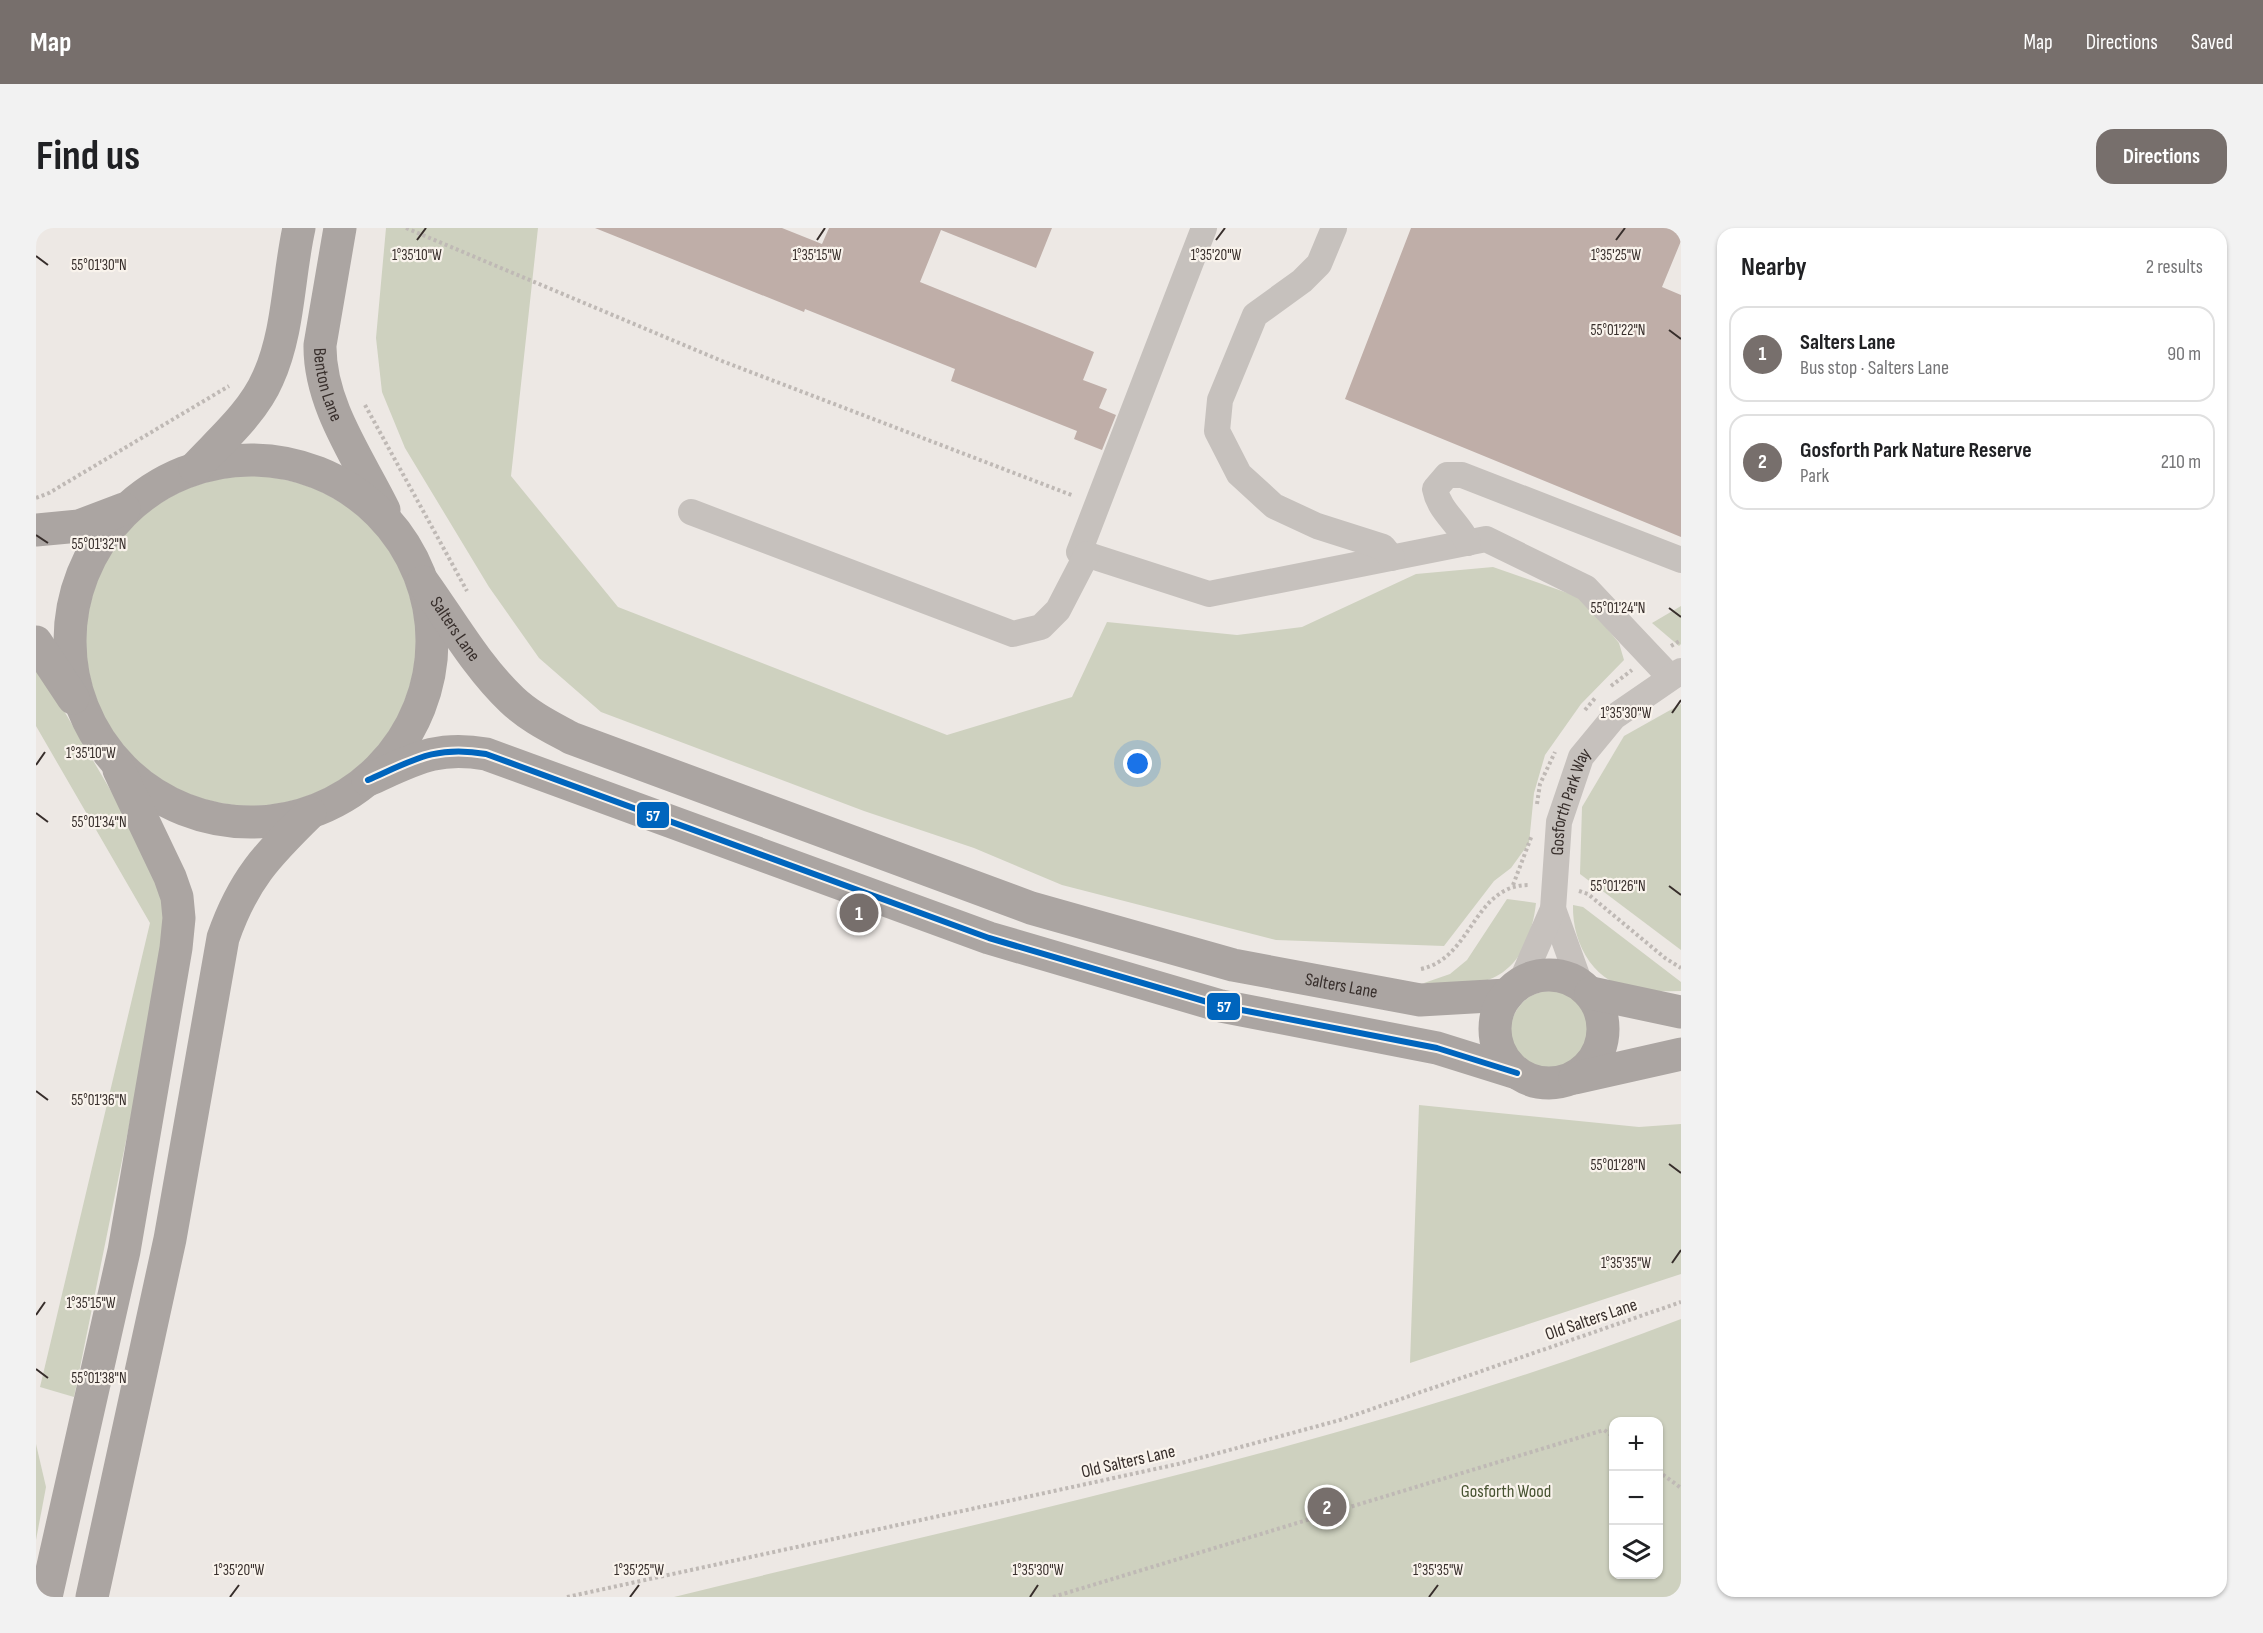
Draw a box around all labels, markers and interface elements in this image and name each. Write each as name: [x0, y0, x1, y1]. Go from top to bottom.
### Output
text: Map: [30, 26, 71, 59]
text: Map: [2023, 30, 2053, 55]
text: Directions: [2086, 30, 2158, 55]
text: Saved: [2191, 30, 2233, 55]
button: Directions: [2096, 129, 2227, 184]
text: Find us: [36, 131, 140, 182]
text: 1°35'10"W: [392, 246, 442, 265]
text: 1°35'15"W: [792, 246, 842, 265]
text: 1°35'20"W: [1191, 246, 1242, 265]
text: 1°35'25"W: [1591, 246, 1641, 265]
text: Nearby: [1741, 252, 1807, 283]
text: 2 results: [2146, 255, 2203, 279]
text: 55°01'30"N: [71, 256, 127, 275]
text: 55°01'22"N: [1591, 321, 1645, 340]
text: Salters Lane: [1800, 329, 1895, 356]
text: 1: [1759, 342, 1766, 366]
text: 90 m: [2167, 342, 2201, 366]
street label: Benton Lane: [309, 347, 347, 425]
text: Bus stop · Salters Lane: [1800, 356, 1949, 380]
text: Gosforth Park Nature Reserve: [1800, 437, 2032, 464]
text: 2: [1758, 450, 1767, 474]
text: 210 m: [2161, 450, 2201, 474]
text: Park: [1800, 464, 1829, 488]
text: 55°01'32"N: [72, 535, 127, 554]
street label: Salters Lane: [425, 593, 484, 666]
text: 55°01'24"N: [1591, 599, 1645, 618]
text: 1°35'30"W: [1601, 704, 1652, 723]
text: 1°35'10"W: [66, 744, 116, 763]
street label: Gosforth Park Way: [1547, 744, 1595, 856]
your location: [1123, 749, 1152, 778]
line badge: 57: [636, 801, 670, 829]
text: 57: [646, 807, 660, 826]
text: 55°01'34"N: [71, 813, 127, 832]
text: 55°01'26"N: [1590, 877, 1646, 896]
pin: 1: [840, 890, 878, 936]
street label: Salters Lane: [1303, 969, 1379, 1003]
line badge: 57: [1206, 992, 1241, 1021]
text: 57: [1217, 998, 1231, 1017]
text: 55°01'36"N: [71, 1091, 127, 1110]
text: 55°01'28"N: [1590, 1156, 1646, 1175]
text: 1°35'35"W: [1601, 1254, 1651, 1273]
text: 1°35'15"W: [66, 1294, 116, 1313]
street label: Old Salters Lane: [1542, 1294, 1640, 1345]
text: 55°01'38"N: [71, 1369, 127, 1388]
map controls: [1609, 1417, 1663, 1579]
button: +: [1609, 1417, 1663, 1471]
street label: Old Salters Lane: [1079, 1440, 1177, 1483]
button: −: [1609, 1471, 1663, 1525]
park label: Gosforth Wood: [1461, 1481, 1551, 1502]
pin: 2: [1308, 1484, 1346, 1530]
button: layers: [1609, 1525, 1663, 1579]
text: 1°35'20"W: [214, 1561, 265, 1580]
text: 1°35'25"W: [614, 1561, 664, 1580]
text: 1°35'30"W: [1013, 1561, 1064, 1580]
text: 1°35'35"W: [1413, 1561, 1463, 1580]

